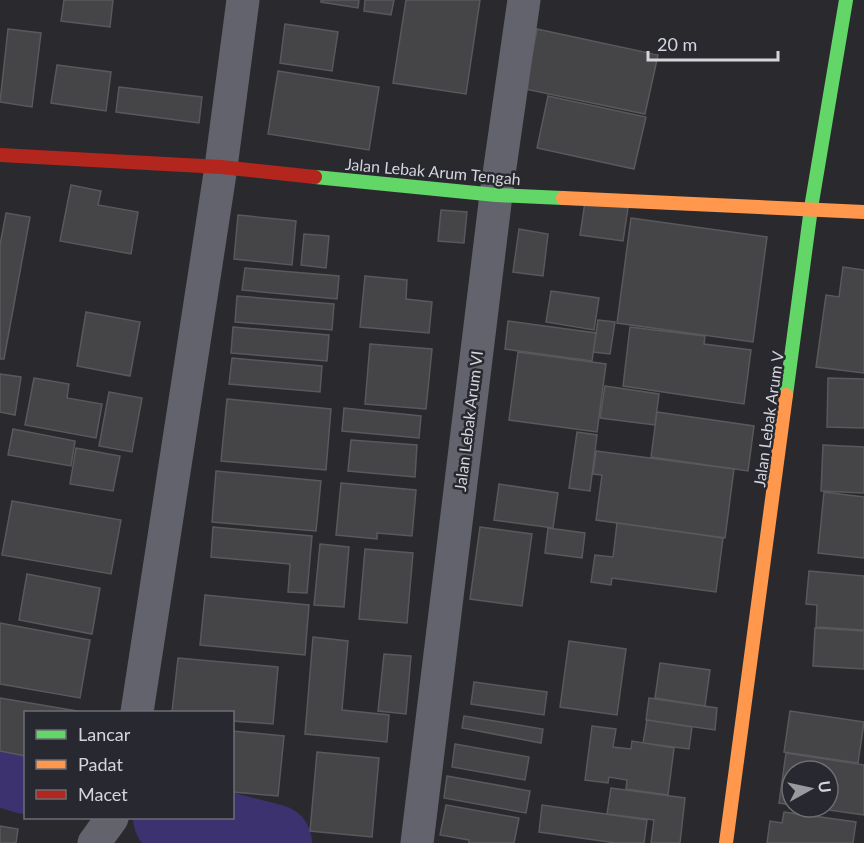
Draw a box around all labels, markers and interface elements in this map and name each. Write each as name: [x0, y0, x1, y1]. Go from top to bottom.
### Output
scale bar: [648, 24, 778, 62]
text: 20 m: [657, 33, 697, 55]
street label: Jalan Lebak Arum Tengah: [344, 154, 522, 188]
street label: Jalan Lebak Arum VI: [450, 350, 486, 492]
street label: Jalan Lebak Arum V: [749, 350, 787, 488]
legend: [24, 711, 234, 819]
text: Lancar: [78, 723, 131, 745]
text: Padat: [78, 753, 123, 775]
north arrow: [780, 759, 840, 819]
text: U: [815, 780, 836, 794]
text: Macet: [78, 783, 128, 805]

